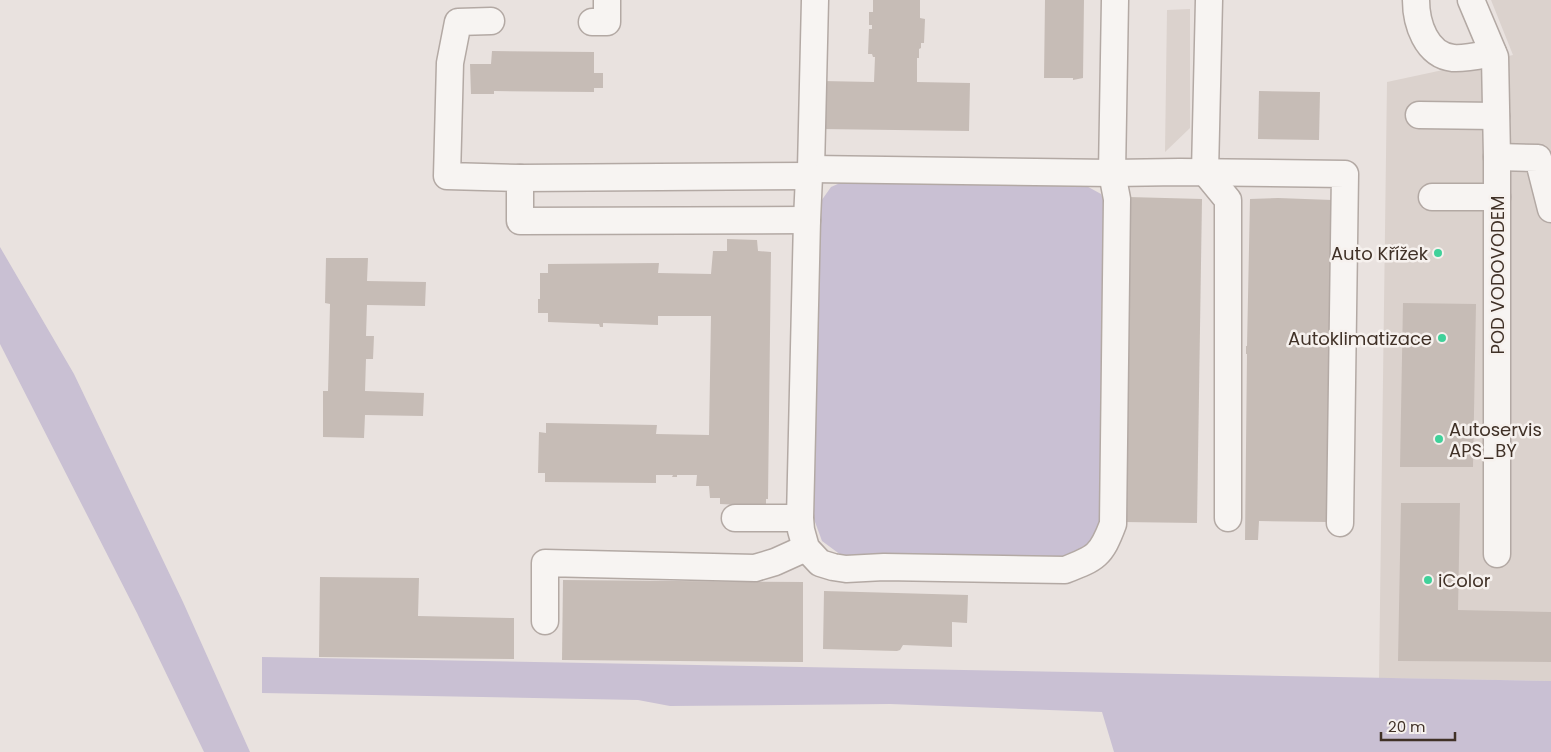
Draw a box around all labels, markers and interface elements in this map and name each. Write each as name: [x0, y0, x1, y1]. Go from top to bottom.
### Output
street label: POD VODOVODEM: [1485, 195, 1510, 355]
place label: Auto Křížek: [1331, 241, 1429, 266]
marker: Auto Křížek: [1432, 247, 1444, 259]
place label: Autoklimatizace: [1288, 326, 1432, 351]
marker: Autoklimatizace: [1436, 332, 1448, 344]
place label: Autoservis APS_BY: [1449, 417, 1542, 463]
marker: Autoservis APS_BY: [1433, 433, 1445, 445]
place label: iColor: [1438, 568, 1491, 593]
marker: iColor: [1422, 574, 1434, 586]
scale bar: [1381, 710, 1455, 742]
text: 20 m: [1388, 716, 1426, 737]

